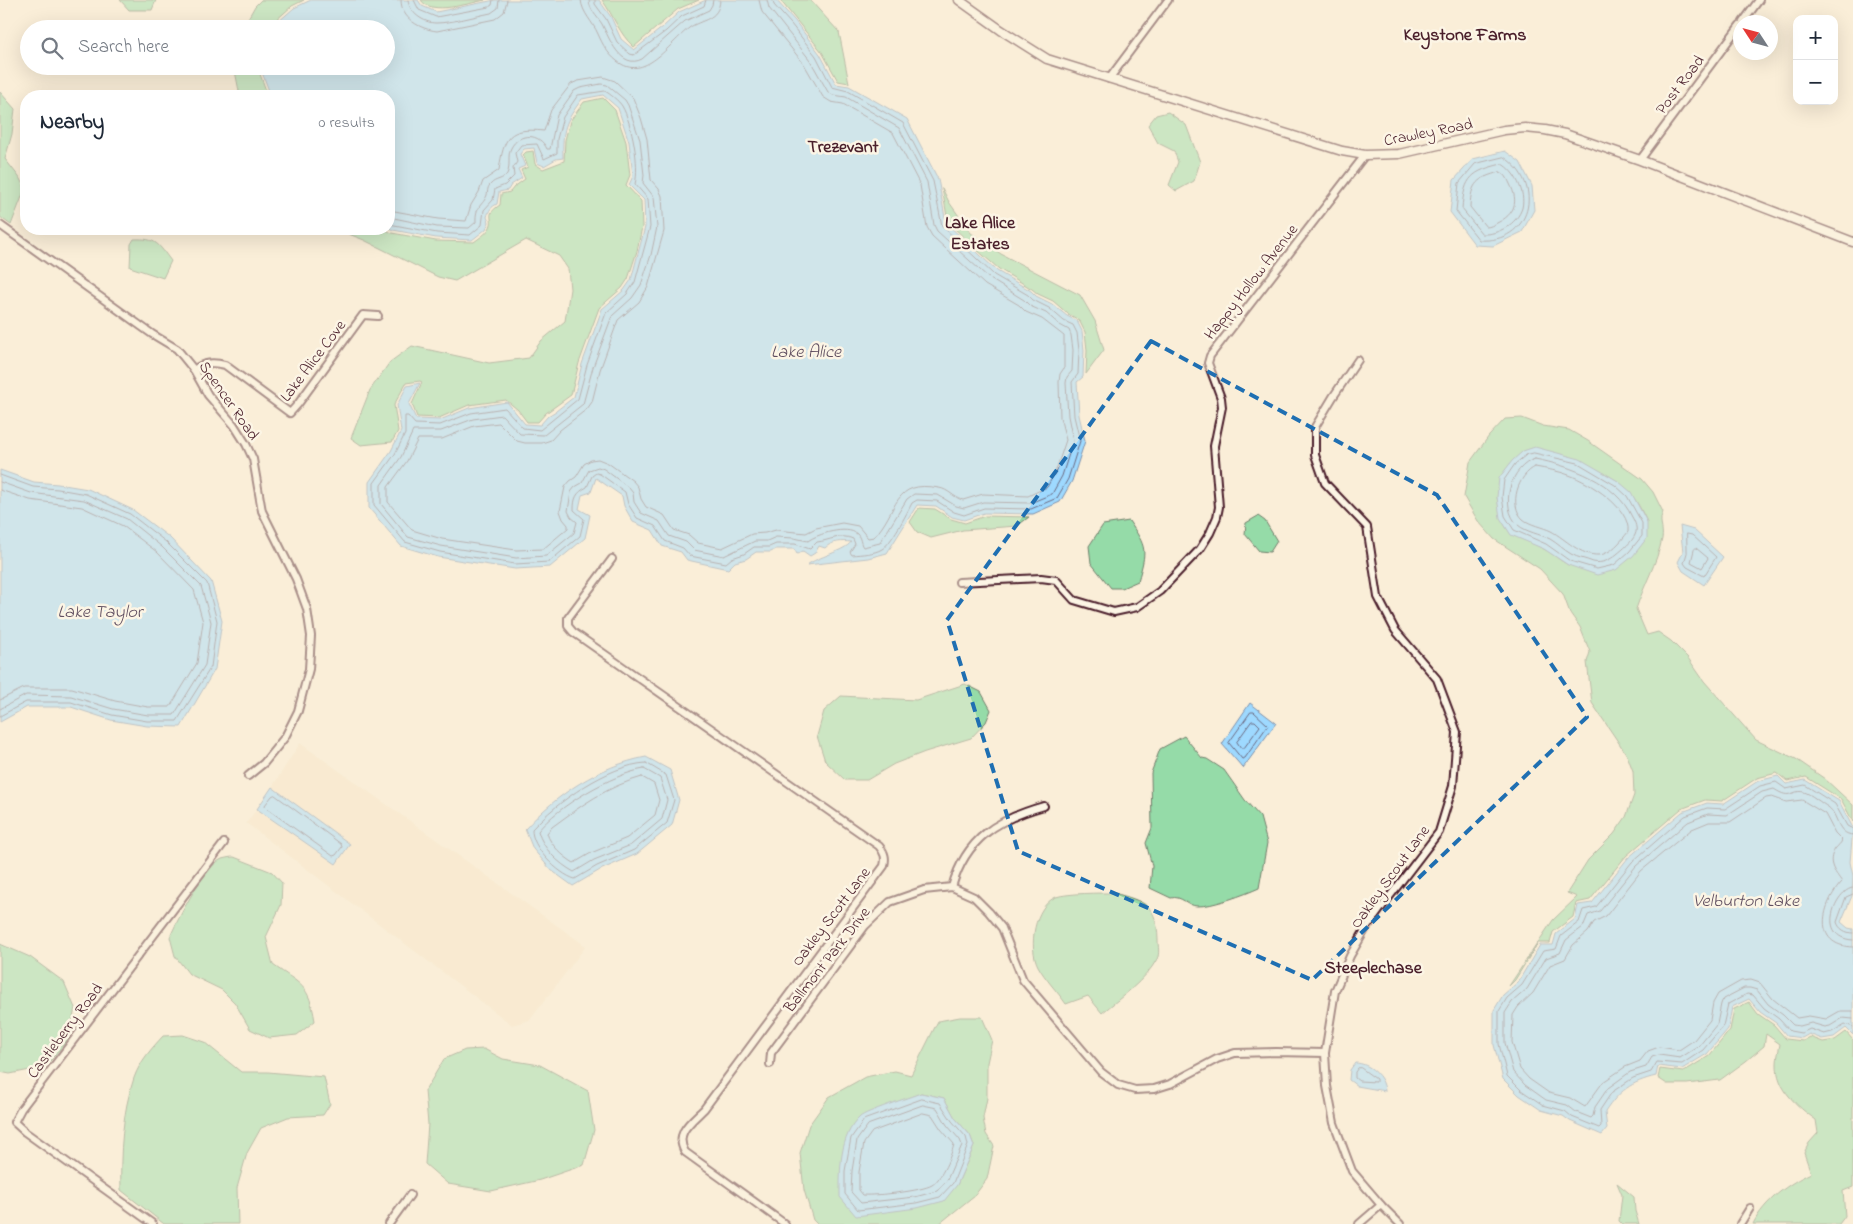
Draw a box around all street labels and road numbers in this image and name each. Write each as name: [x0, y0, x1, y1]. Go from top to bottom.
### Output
street label: Post Road: [1650, 50, 1711, 120]
street label: Crawley Road: [1382, 113, 1475, 153]
street label: Happy Hollow Avenue: [1199, 218, 1305, 345]
street label: Lake Alice Cove: [275, 314, 353, 407]
street label: Spencer Road: [192, 357, 265, 446]
street label: Oakley Scout Lane: [1345, 820, 1437, 934]
street label: Oakley Scott Lane: [786, 862, 877, 972]
street label: Ballmont Park Drive: [778, 901, 877, 1019]
street label: Castleberry Road: [22, 978, 109, 1084]

